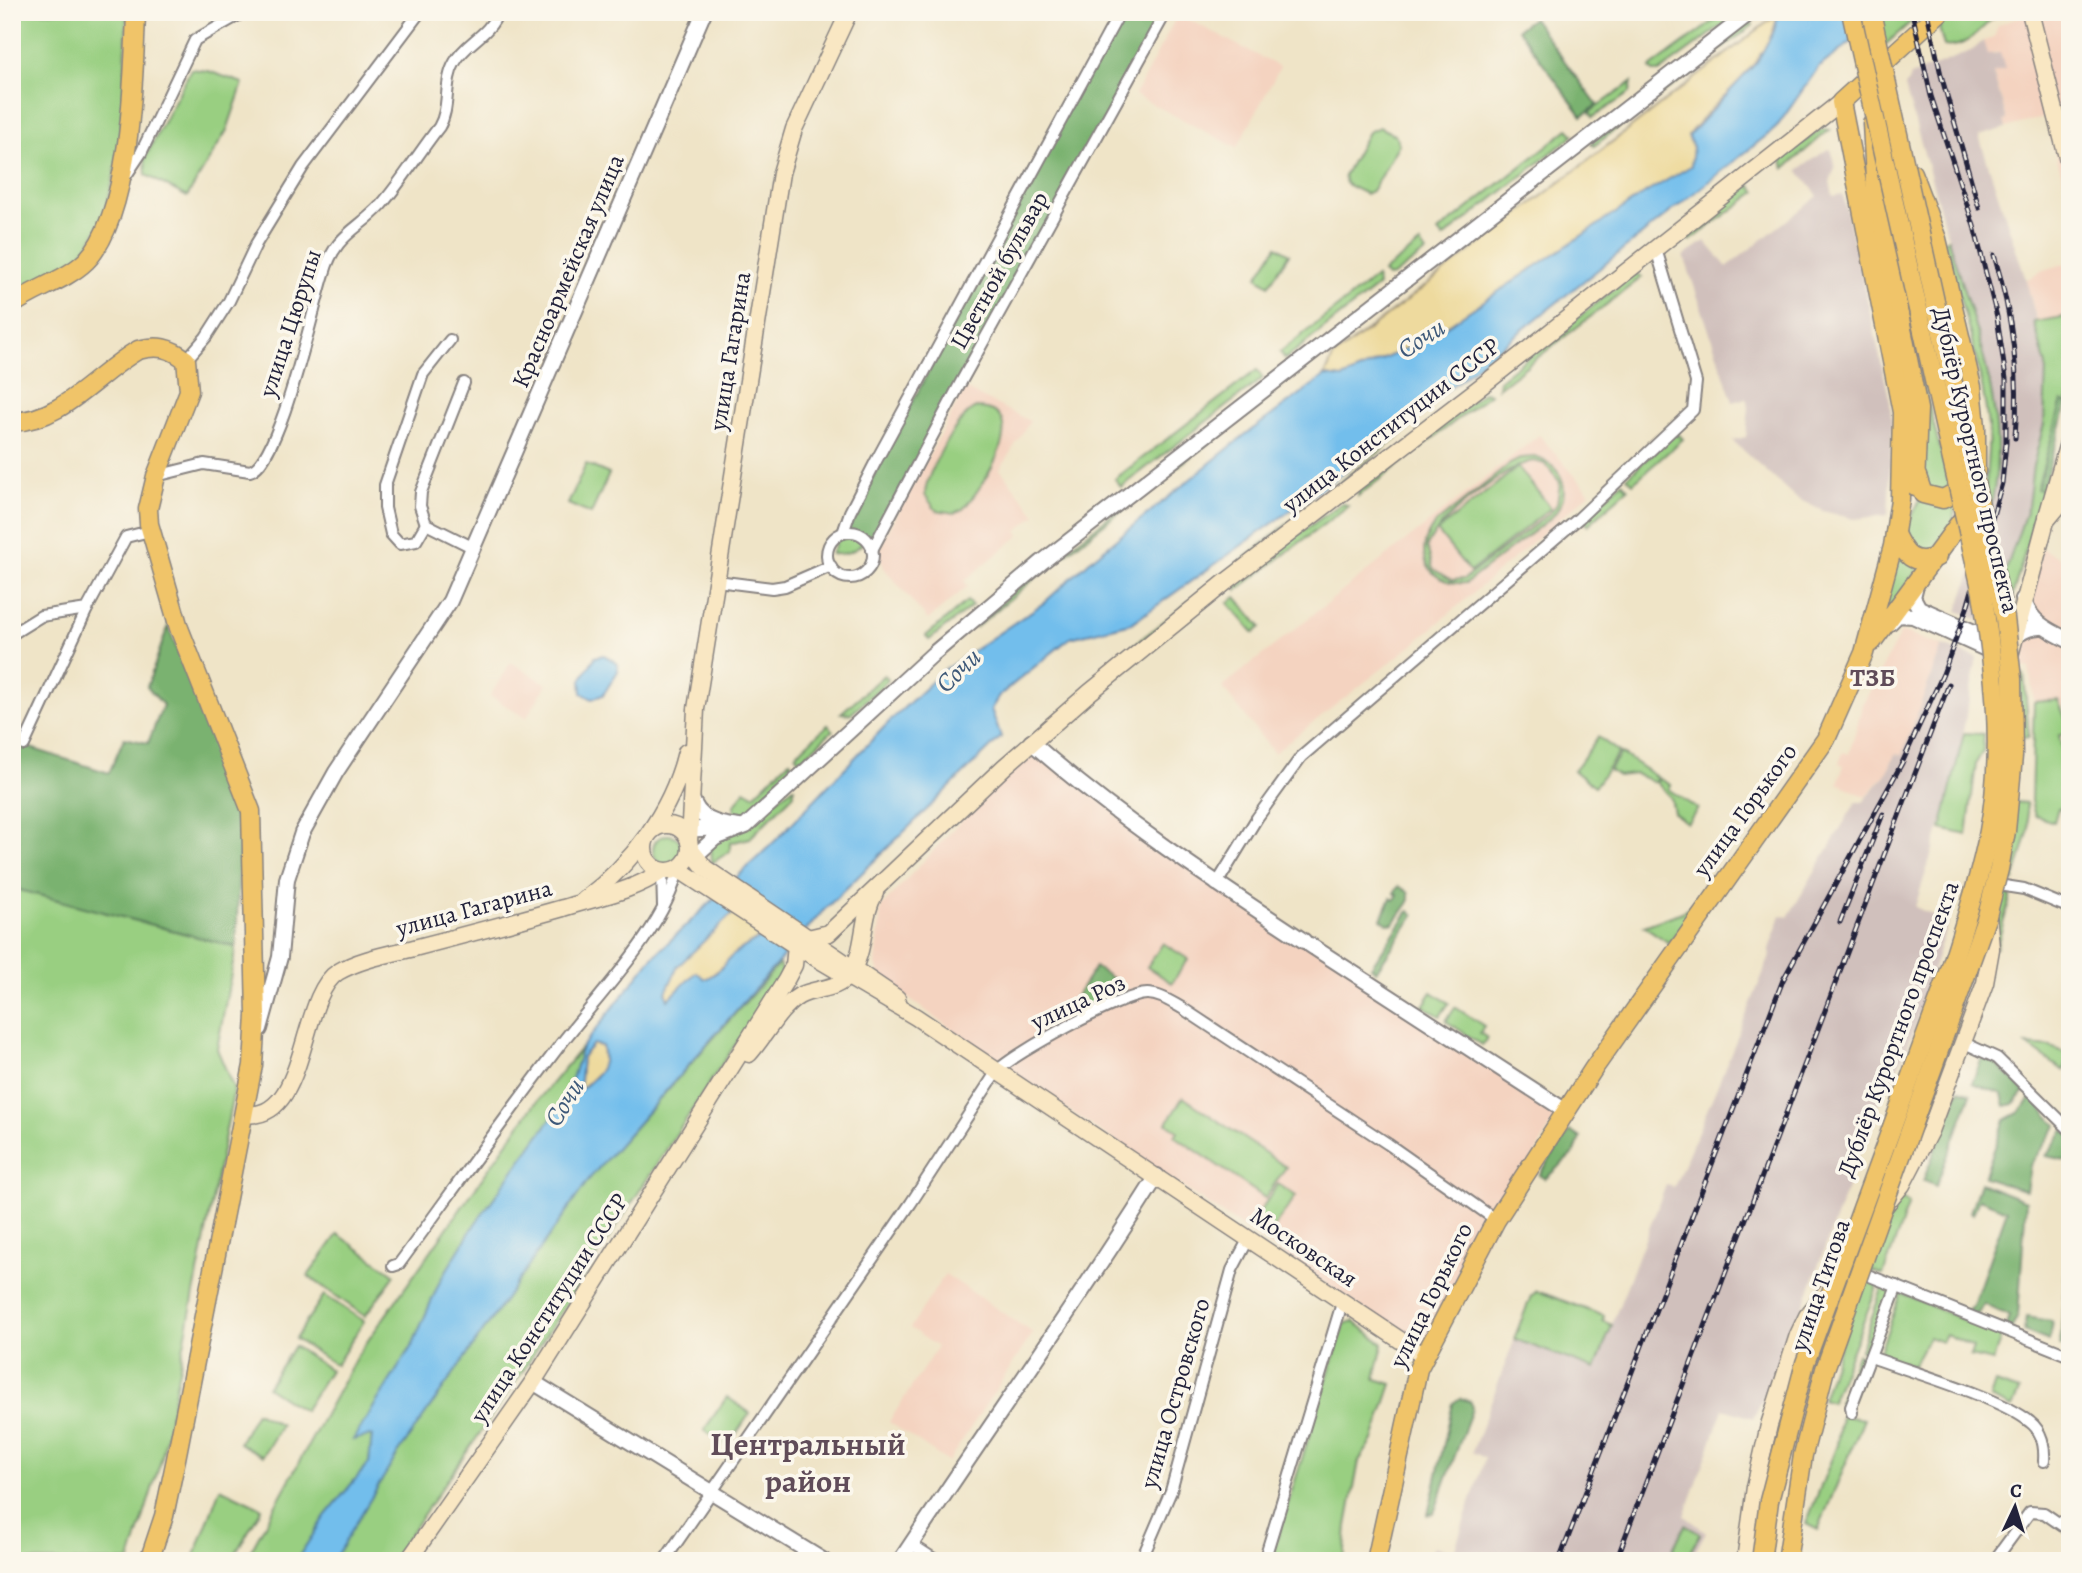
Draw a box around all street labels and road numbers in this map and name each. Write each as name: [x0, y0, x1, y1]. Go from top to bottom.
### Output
street label: Красноармейская улица: [504, 149, 632, 393]
street label: Цветной бульвар: [942, 185, 1056, 355]
street label: улица Цюрупы: [251, 245, 329, 402]
street label: улица Гагарина: [702, 269, 758, 434]
street label: Дублёр Курортного проспекта: [1925, 304, 2027, 616]
street label: улица Конституции СССР: [1275, 330, 1506, 521]
street label: улица Горького: [1685, 737, 1804, 884]
street label: улица Гагарина: [391, 872, 556, 944]
street label: Дублёр Курортного проспекта: [1829, 876, 1967, 1182]
street label: улица Роз: [1025, 966, 1130, 1038]
street label: улица Конституции СССР: [462, 1187, 635, 1430]
street label: Московская: [1244, 1199, 1364, 1295]
street label: улица Титова: [1782, 1215, 1858, 1356]
street label: улица Горького: [1382, 1217, 1480, 1374]
street label: улица Островского: [1132, 1294, 1217, 1493]

